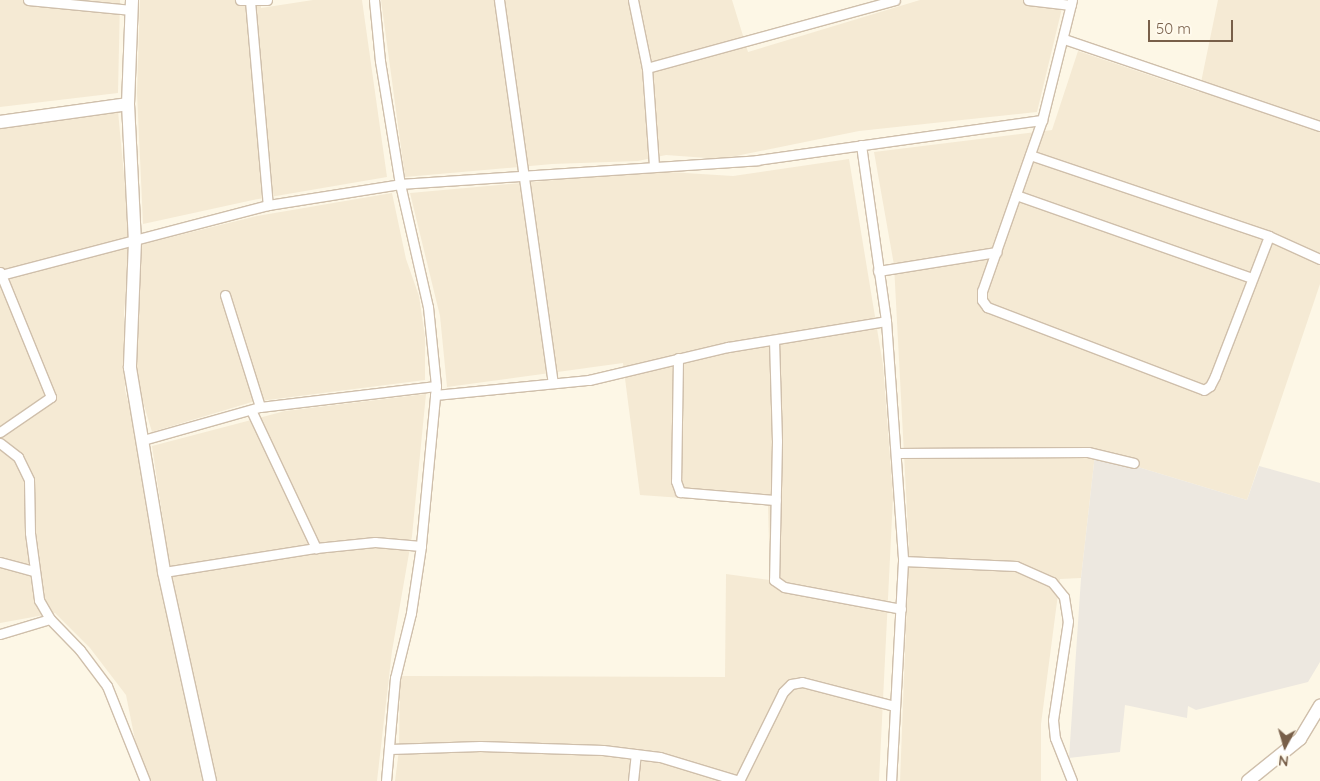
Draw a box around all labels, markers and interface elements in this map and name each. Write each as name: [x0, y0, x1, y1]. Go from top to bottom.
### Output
scale bar: [1150, 10, 1235, 42]
text: 50 m: [1156, 19, 1191, 38]
north arrow: [1260, 721, 1310, 771]
text: N: [1277, 751, 1290, 770]

